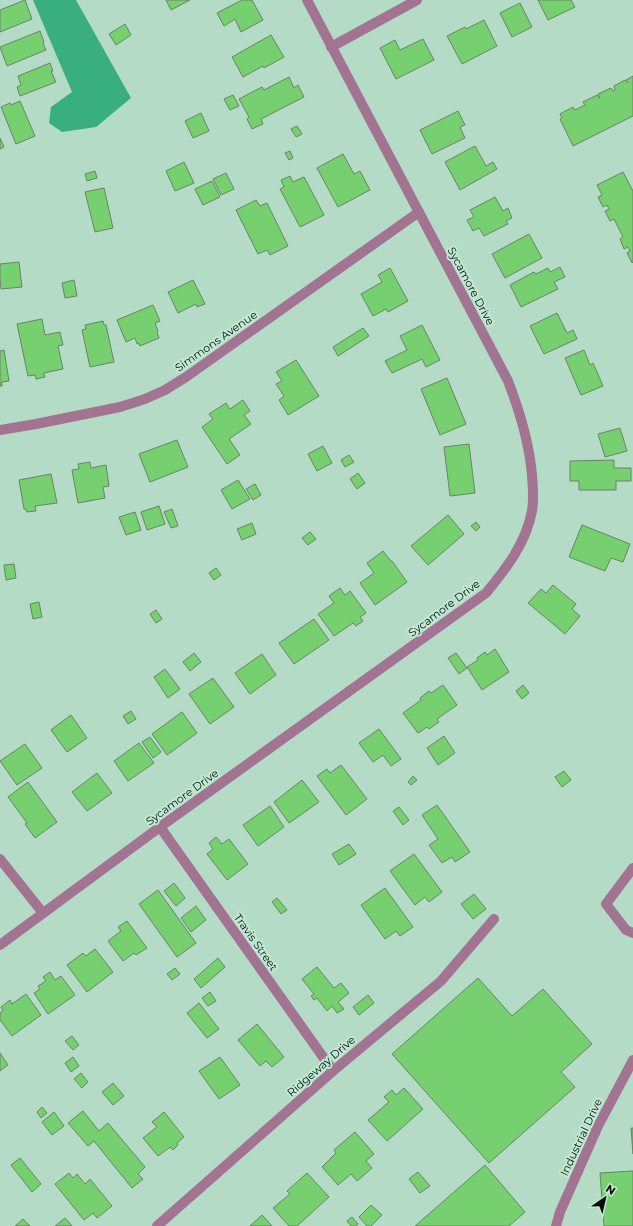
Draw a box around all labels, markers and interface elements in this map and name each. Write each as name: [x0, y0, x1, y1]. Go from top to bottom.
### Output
street label: Sycamore Drive: [445, 245, 498, 328]
street label: Simmons Avenue: [172, 307, 260, 375]
street label: Sycamore Drive: [405, 576, 483, 640]
street label: Sycamore Drive: [143, 766, 221, 828]
street label: Travis Street: [231, 911, 281, 974]
street label: Ridgeway Drive: [284, 1032, 358, 1099]
street label: Industrial Drive: [557, 1096, 605, 1178]
north arrow: [585, 1178, 625, 1218]
text: N: [603, 1181, 618, 1198]

